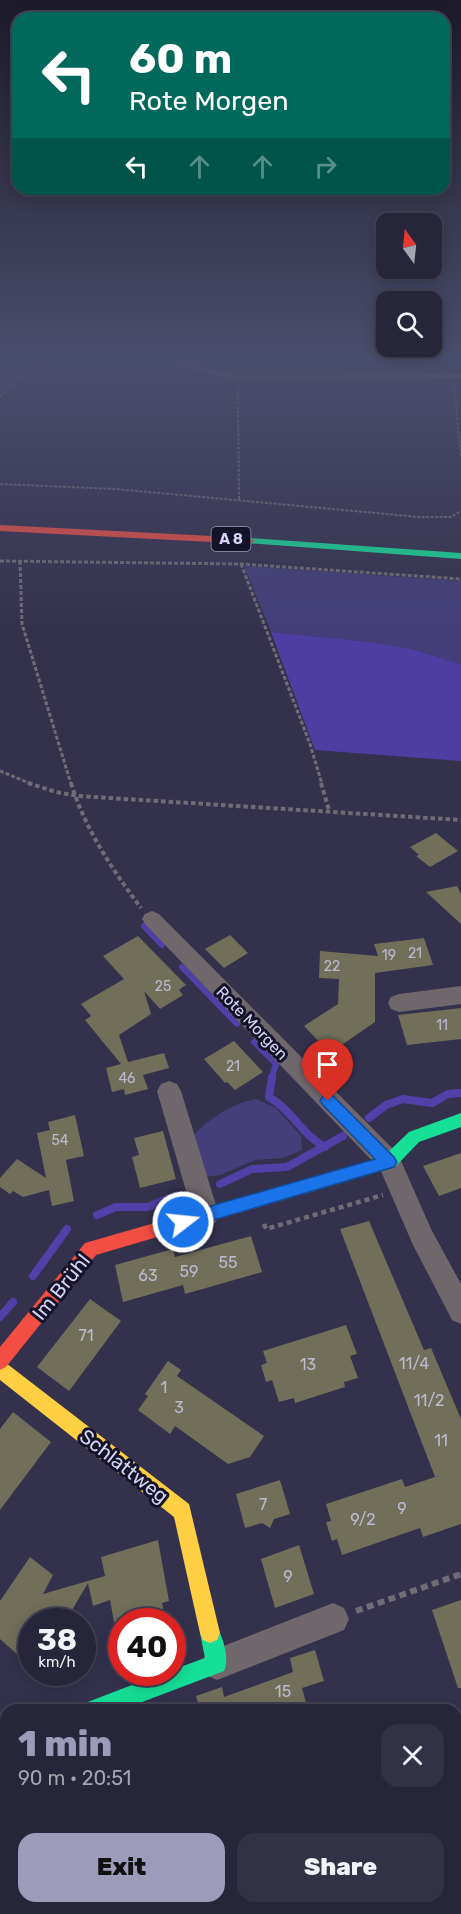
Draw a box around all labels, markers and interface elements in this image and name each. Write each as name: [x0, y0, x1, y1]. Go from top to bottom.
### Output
text: 60 m: [129, 34, 232, 84]
icon: left: [30, 36, 108, 114]
text: Rote Morgen: [129, 85, 289, 117]
icon: left: [120, 150, 153, 183]
icon: ahead: [183, 150, 216, 183]
icon: ahead: [246, 150, 279, 183]
icon: right: [309, 150, 342, 183]
north arrow: [376, 213, 442, 279]
map controls: [376, 213, 442, 357]
button: search: [376, 291, 442, 357]
road number: A 8: [212, 527, 250, 551]
house number: 21: [408, 945, 422, 962]
house number: 19: [382, 947, 396, 964]
house number: 22: [324, 958, 340, 975]
house number: 25: [155, 978, 171, 995]
street label: Rote Morgen: [212, 982, 292, 1064]
house number: 11: [436, 1017, 448, 1034]
pin: [302, 1039, 353, 1101]
icon: arrive: [311, 1048, 344, 1081]
house number: 21: [226, 1058, 240, 1075]
house number: 46: [118, 1070, 136, 1087]
house number: 54: [51, 1132, 69, 1149]
position arrow: [151, 1190, 215, 1254]
street label: Im Brühl: [27, 1249, 95, 1325]
house number: 55: [218, 1253, 238, 1272]
house number: 59: [180, 1262, 199, 1281]
house number: 63: [138, 1266, 158, 1285]
house number: 71: [78, 1326, 94, 1345]
house number: 11/4: [399, 1354, 429, 1373]
house number: 13: [300, 1355, 316, 1374]
house number: 1: [161, 1378, 167, 1397]
house number: 11/2: [414, 1391, 444, 1410]
house number: 3: [174, 1398, 184, 1417]
street label: Schlattweg: [75, 1424, 173, 1508]
house number: 11: [434, 1431, 448, 1450]
house number: 7: [259, 1495, 267, 1514]
house number: 9: [397, 1499, 407, 1518]
house number: 9/2: [350, 1510, 376, 1529]
house number: 9: [283, 1567, 293, 1586]
speed limit sign: 40: [108, 1608, 186, 1686]
text: 38: [37, 1622, 77, 1658]
text: km/h: [38, 1653, 76, 1671]
house number: 15: [275, 1682, 291, 1701]
text: 1 min: [18, 1722, 112, 1765]
button: close: [381, 1724, 444, 1787]
text: 90 m · 20:51: [18, 1766, 131, 1790]
button: Exit: [18, 1833, 225, 1902]
button: Share: [237, 1833, 444, 1902]

